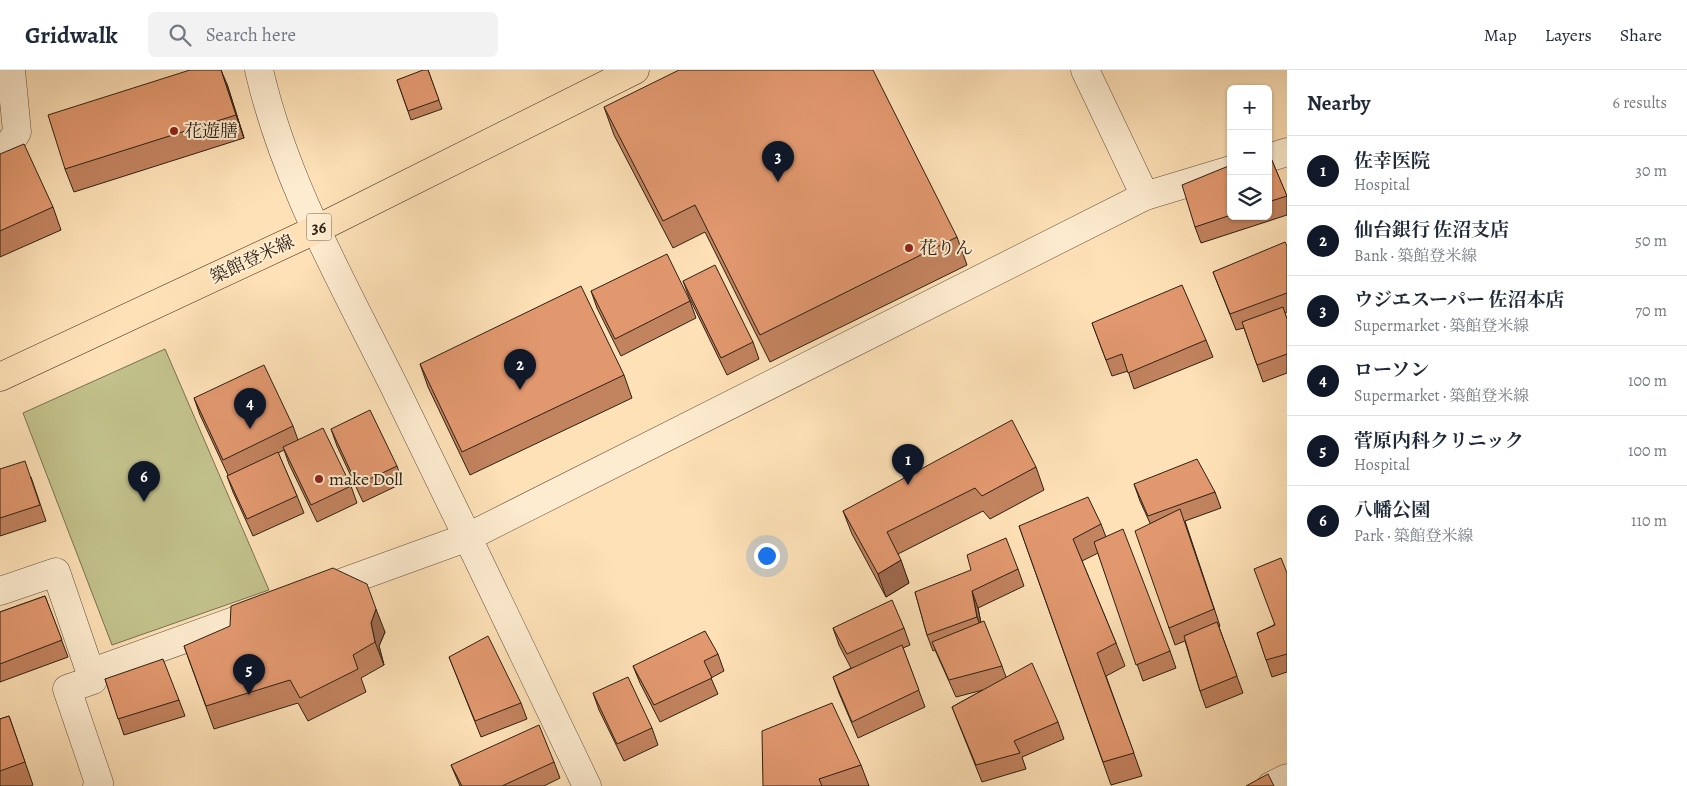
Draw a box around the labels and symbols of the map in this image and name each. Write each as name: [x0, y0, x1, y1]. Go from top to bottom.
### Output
place label: 花遊膳: [184, 119, 238, 143]
marker: 花遊膳: [168, 125, 180, 137]
pin: 3: [762, 141, 794, 182]
road number: 36: [306, 214, 332, 240]
street label: 築館登米線: [206, 229, 298, 289]
place label: 花りん: [919, 236, 973, 260]
marker: 花りん: [903, 242, 915, 254]
pin: 2: [504, 349, 536, 390]
pin: 4: [234, 388, 266, 429]
pin: 1: [892, 444, 924, 485]
pin: 6: [128, 461, 160, 502]
place label: make Doll: [329, 467, 404, 491]
marker: make Doll: [313, 473, 325, 485]
your location: [754, 543, 780, 569]
pin: 5: [233, 654, 265, 695]

